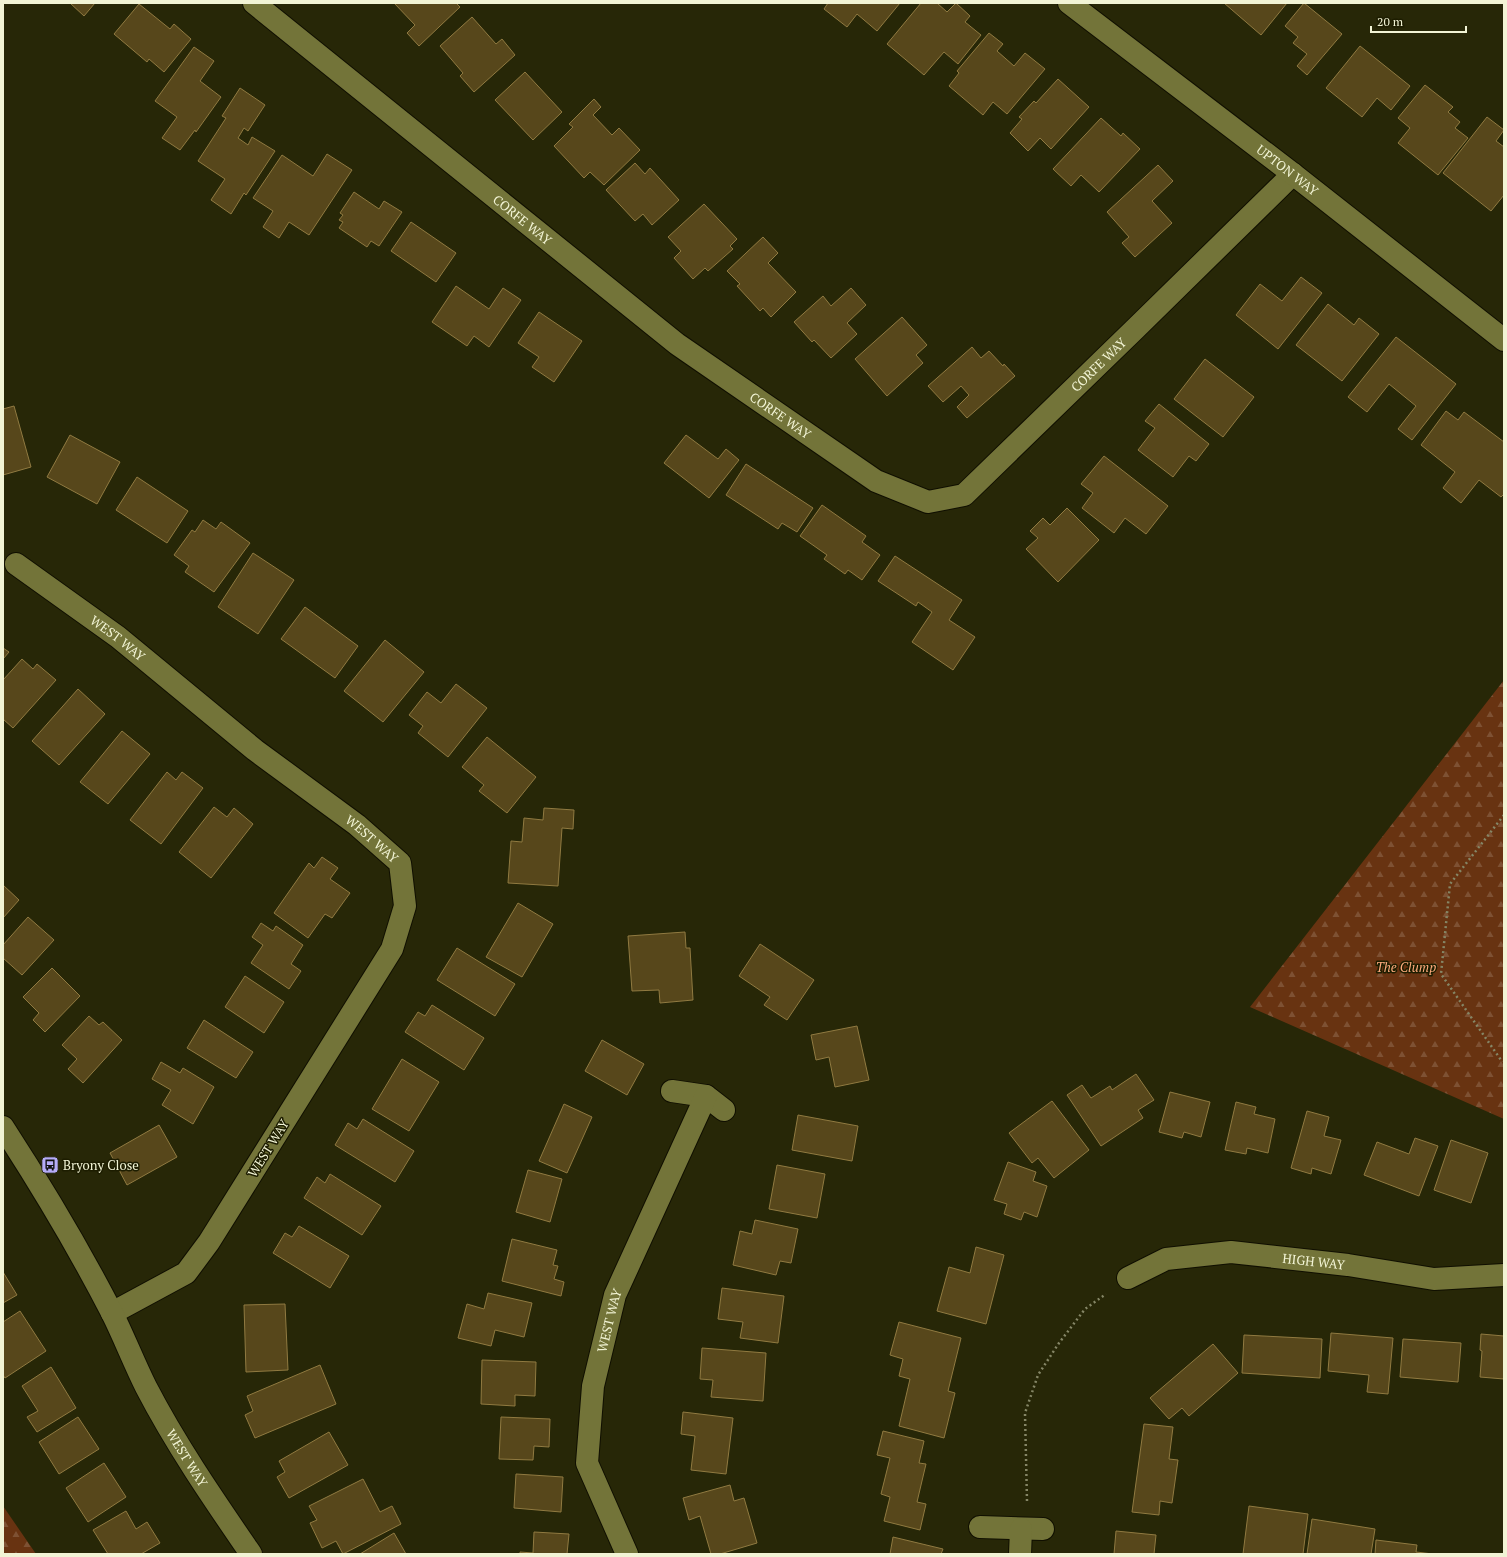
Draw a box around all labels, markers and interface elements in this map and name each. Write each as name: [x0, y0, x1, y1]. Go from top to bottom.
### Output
scale bar: [1371, 8, 1466, 34]
text: 20 m: [1377, 14, 1404, 29]
street label: UPTON WAY: [1253, 140, 1323, 200]
street label: CORFE WAY: [489, 190, 556, 249]
street label: CORFE WAY: [1067, 333, 1131, 396]
street label: CORFE WAY: [746, 388, 815, 443]
street label: WEST WAY: [87, 611, 150, 665]
street label: WEST WAY: [342, 811, 403, 867]
park label: The Clump: [1376, 958, 1436, 976]
street label: WEST WAY: [243, 1115, 293, 1180]
bus stop icon: Bryony Close: [40, 1155, 60, 1175]
place label: Bryony Close: [63, 1156, 139, 1174]
street label: HIGH WAY: [1281, 1249, 1346, 1274]
street label: WEST WAY: [592, 1285, 626, 1354]
street label: WEST WAY: [162, 1426, 212, 1491]

